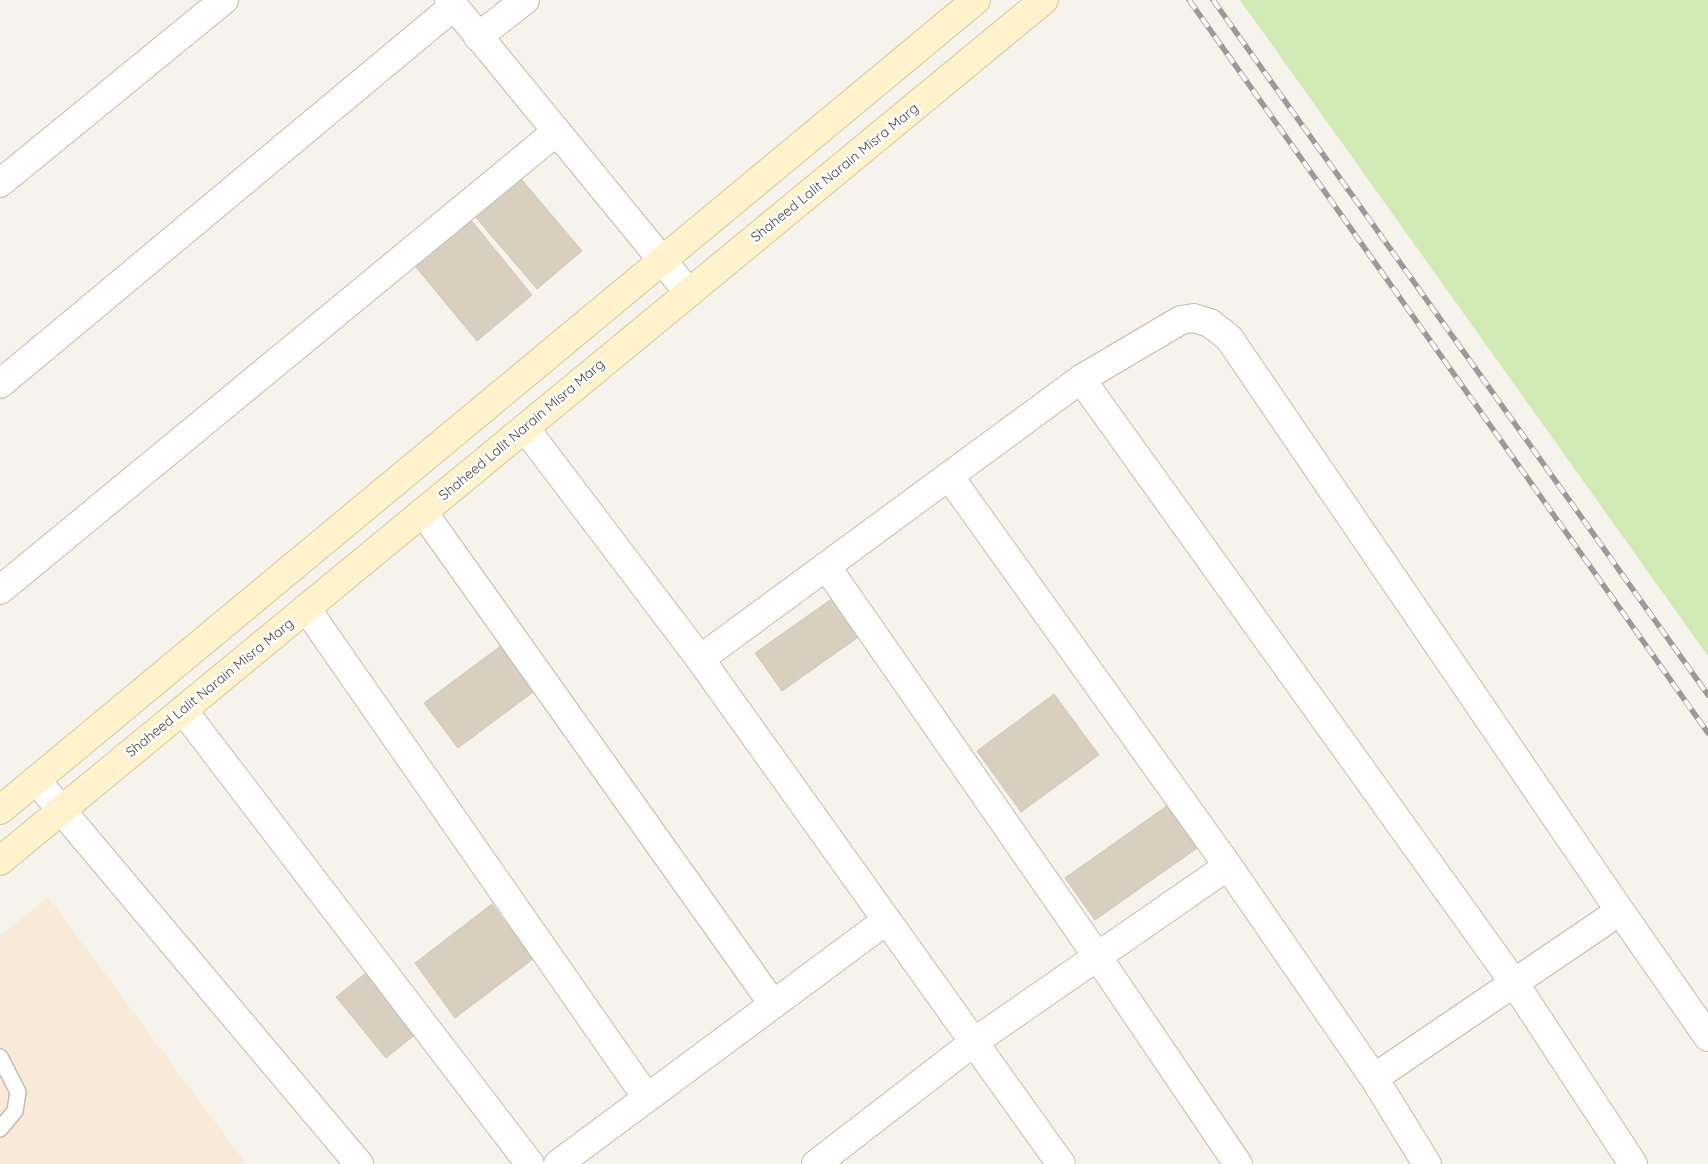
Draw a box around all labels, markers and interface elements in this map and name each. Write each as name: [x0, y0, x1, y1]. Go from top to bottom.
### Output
street label: Shaheed Lalit Narain Misra Marg: [748, 100, 922, 246]
street label: Shaheed Lalit Narain Misra Marg: [436, 356, 608, 504]
street label: Shaheed Lalit Narain Misra Marg: [123, 615, 297, 761]

